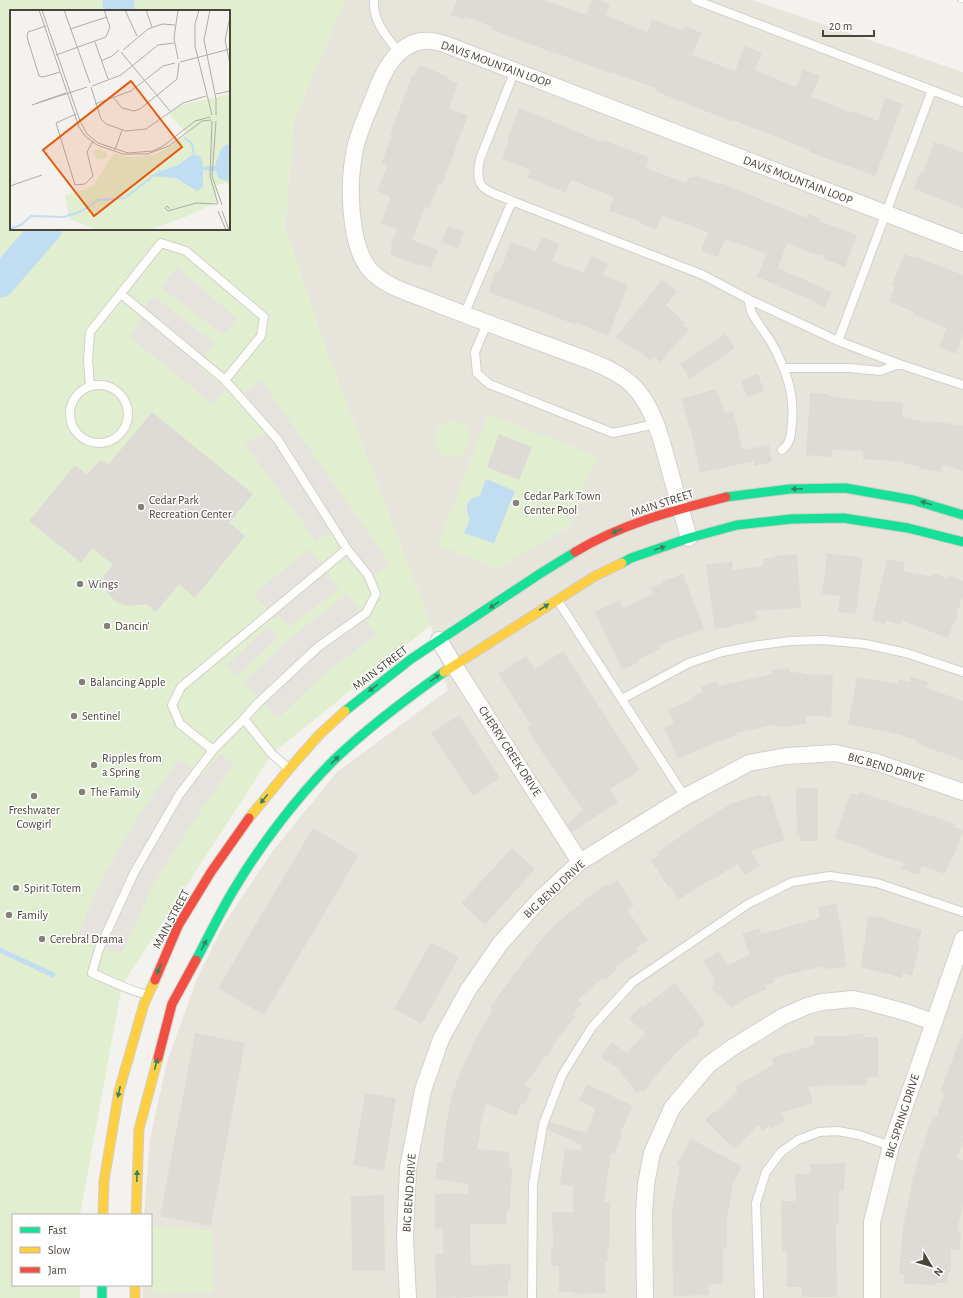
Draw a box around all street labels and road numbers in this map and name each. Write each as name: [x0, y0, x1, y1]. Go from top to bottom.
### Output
street label: DAVIS MOUNTAIN LOOP: [439, 39, 553, 89]
street label: DAVIS MOUNTAIN LOOP: [742, 154, 854, 206]
street label: MAIN STREET: [629, 487, 695, 519]
street label: MAIN STREET: [350, 644, 410, 692]
street label: CHERRY CREEK DRIVE: [477, 704, 544, 798]
street label: BIG BEND DRIVE: [846, 750, 926, 784]
street label: BIG BEND DRIVE: [521, 858, 587, 920]
street label: MAIN STREET: [150, 887, 192, 951]
street label: BIG SPRING DRIVE: [883, 1072, 921, 1159]
street label: BIG BEND DRIVE: [400, 1153, 418, 1233]

